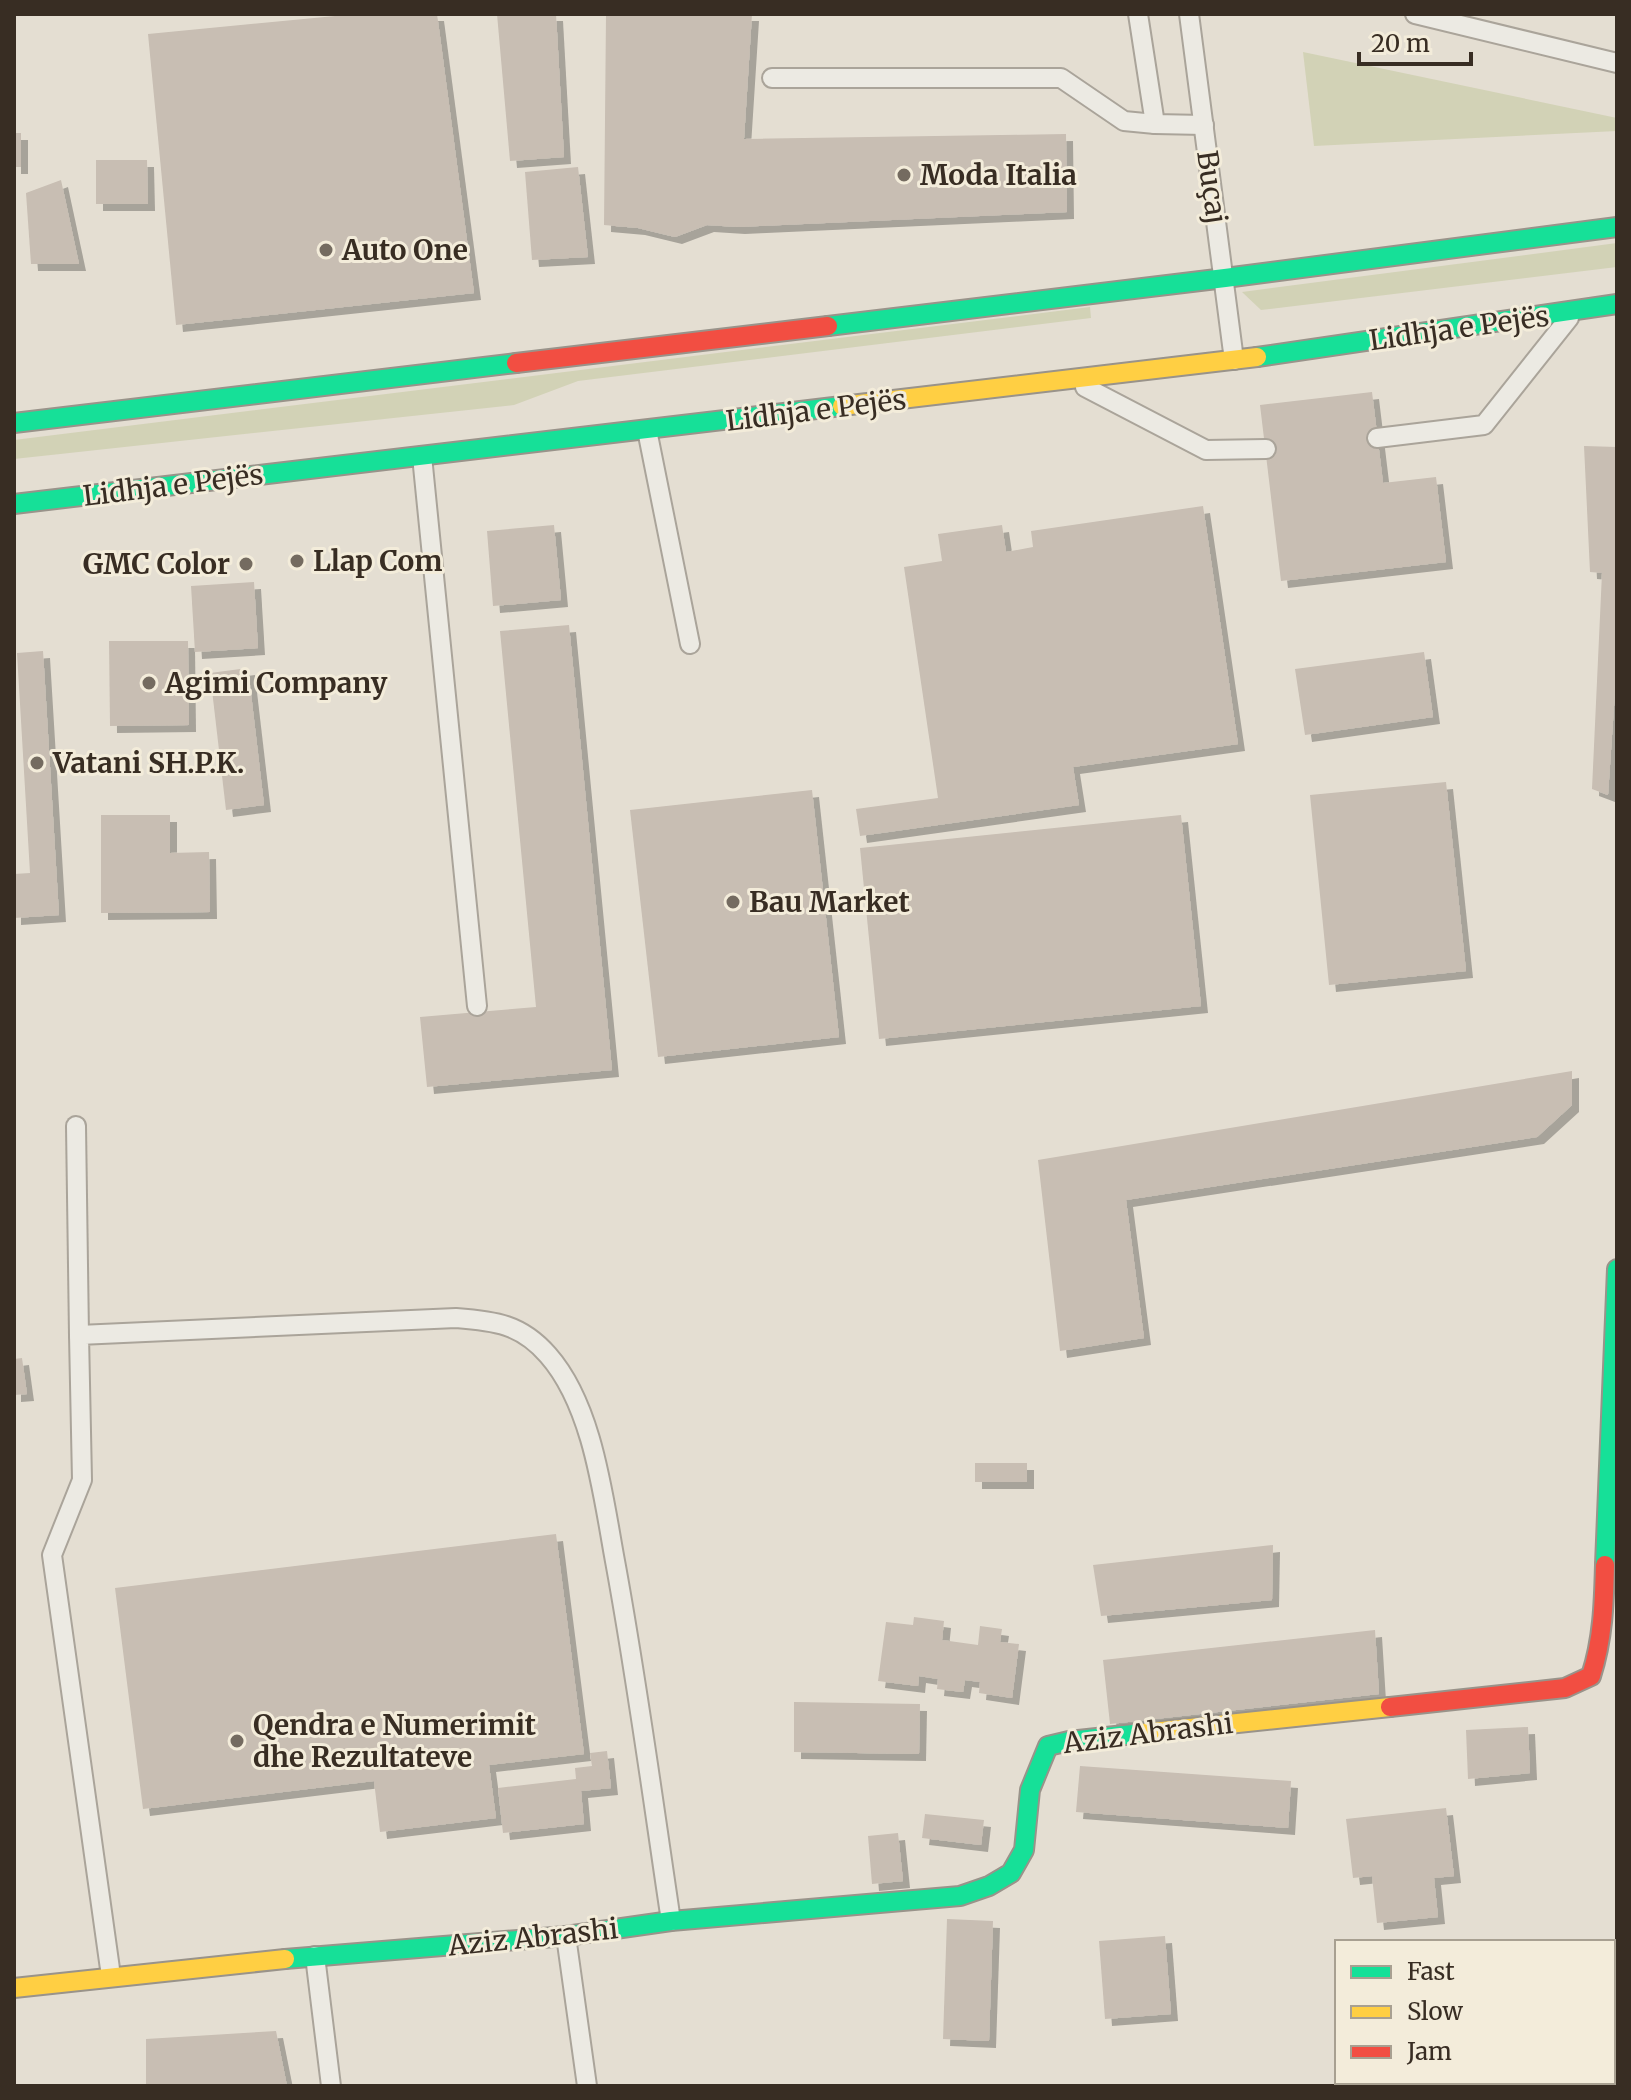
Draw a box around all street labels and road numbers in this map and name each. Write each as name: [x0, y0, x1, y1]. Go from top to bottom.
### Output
street label: Buçaj: [1189, 148, 1235, 226]
street label: Lidhja e Pejës: [1367, 298, 1551, 358]
street label: Lidhja e Pejës: [724, 381, 908, 439]
street label: Lidhja e Pejës: [81, 456, 265, 514]
street label: Aziz Abrashi: [1060, 1705, 1235, 1761]
street label: Aziz Abrashi: [445, 1910, 620, 1964]

